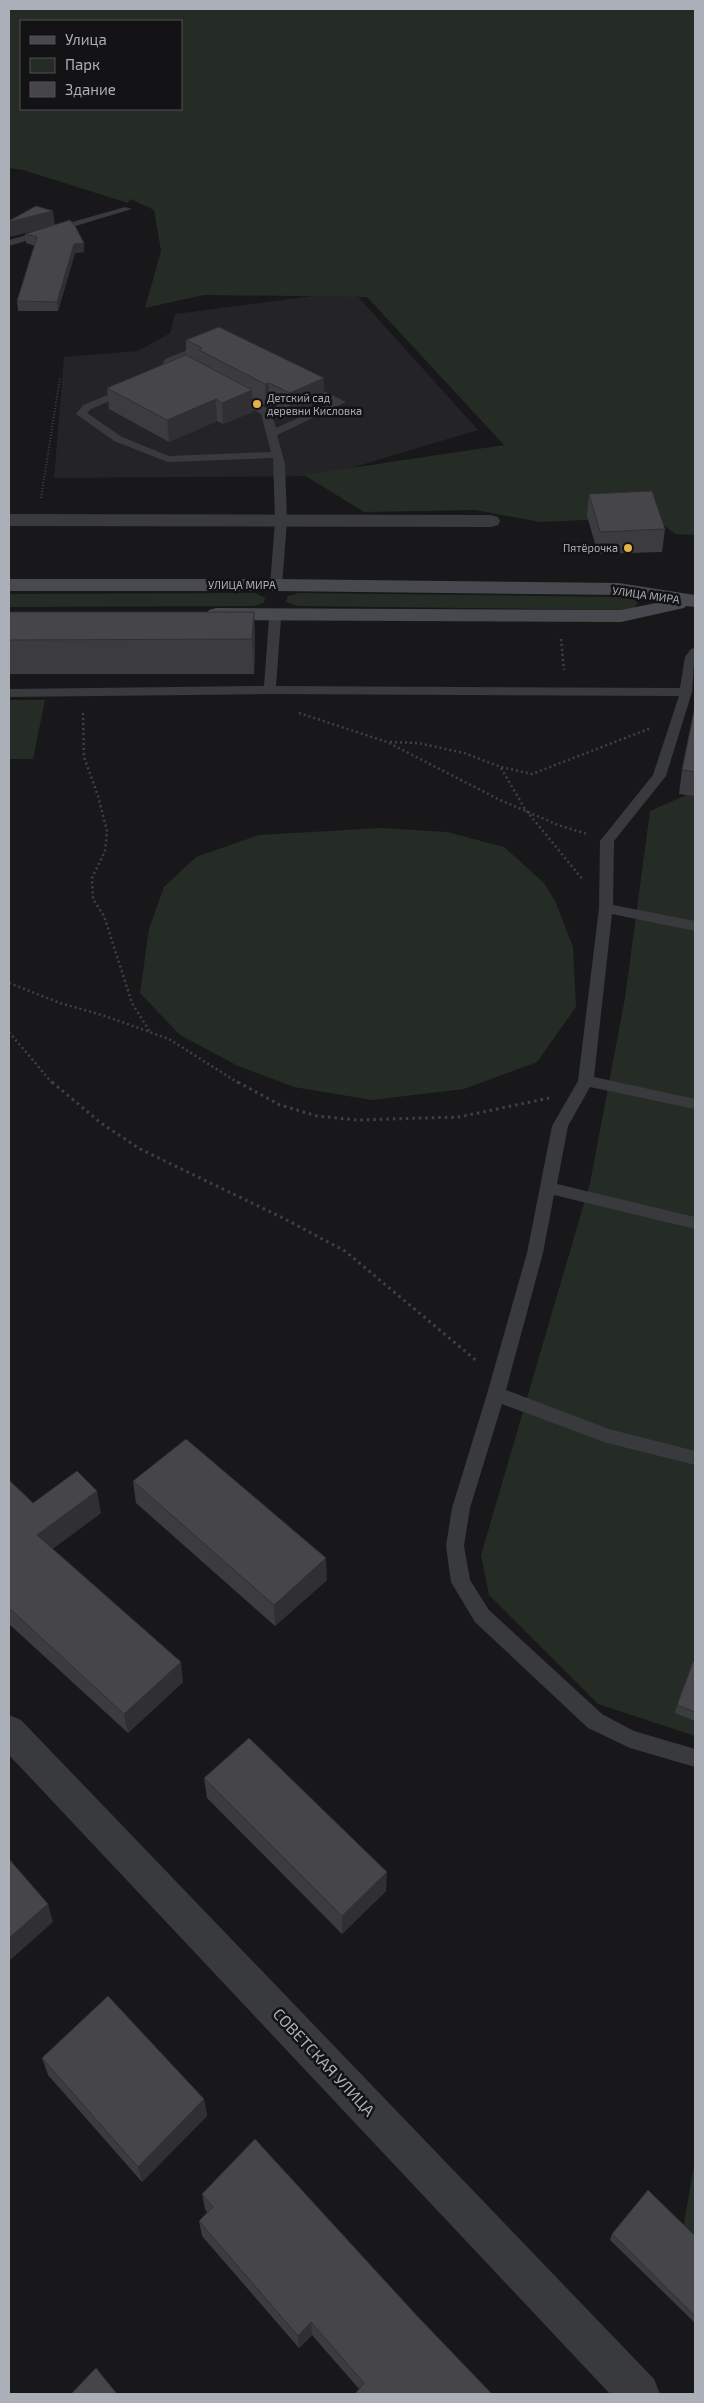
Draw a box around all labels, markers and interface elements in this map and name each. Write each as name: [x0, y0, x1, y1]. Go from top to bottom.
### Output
legend: [20, 20, 182, 110]
text: Улица: [65, 30, 107, 48]
text: Парк: [65, 55, 100, 73]
text: Здание: [65, 80, 116, 98]
place label: Детский сад деревни Кисловка: [267, 391, 362, 417]
marker: Детский сад деревни Кисловка: [251, 398, 263, 410]
place label: Пятёрочка: [563, 541, 618, 554]
marker: Пятёрочка: [622, 542, 634, 554]
street label: УЛИЦА МИРА: [208, 578, 276, 591]
street label: УЛИЦА МИРА: [612, 583, 681, 606]
street label: СОВЕТСКАЯ УЛИЦА: [270, 2004, 379, 2120]

